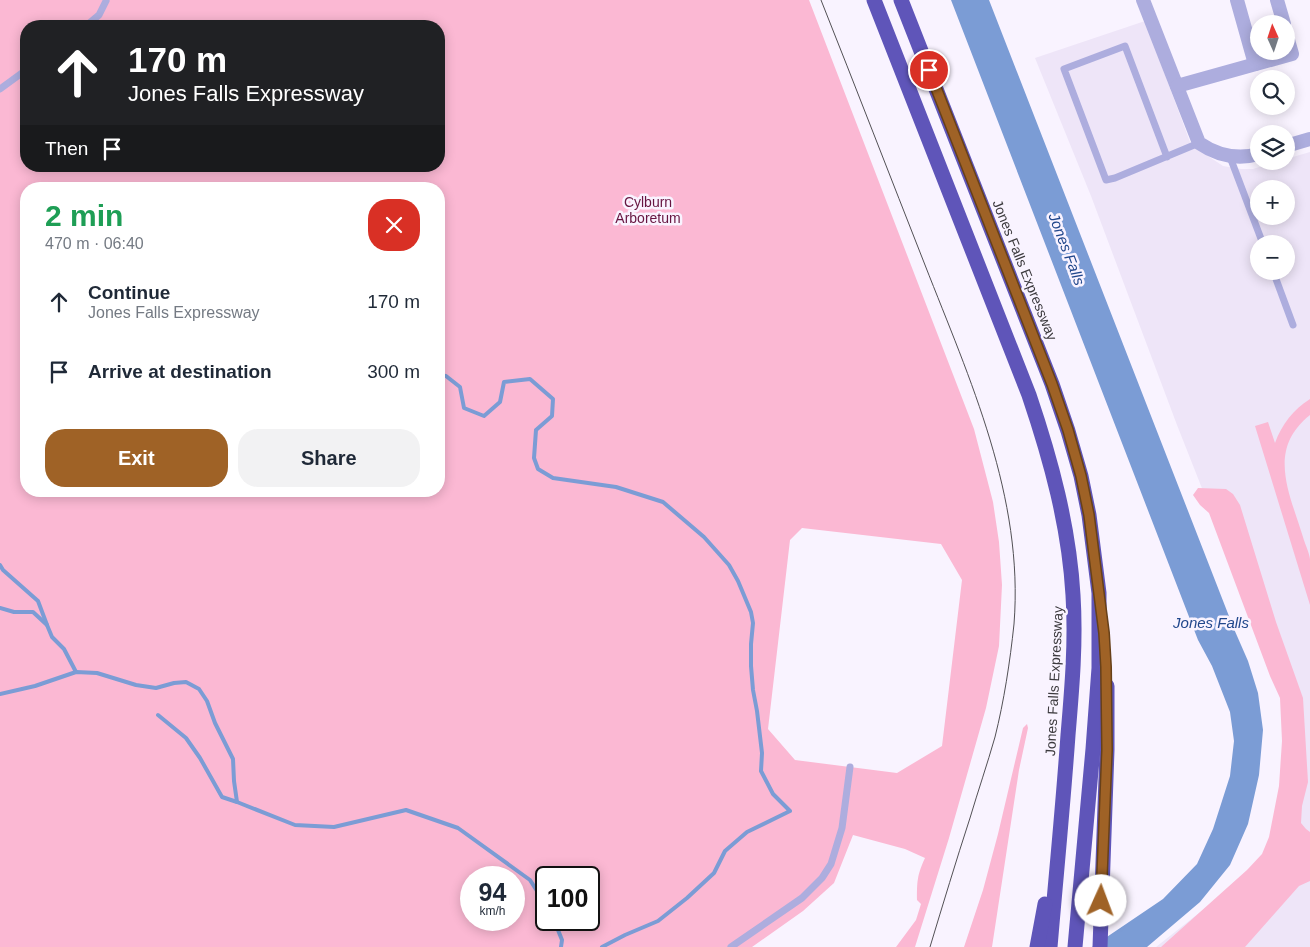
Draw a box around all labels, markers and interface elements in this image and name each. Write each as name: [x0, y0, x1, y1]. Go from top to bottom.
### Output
north arrow: [1250, 15, 1295, 60]
map controls: [1250, 15, 1295, 280]
icon: ahead: [45, 40, 110, 105]
text: 170 m: [128, 40, 227, 79]
pin: [908, 49, 950, 91]
icon: arrive: [915, 56, 943, 84]
button: search: [1250, 70, 1295, 115]
text: Jones Falls Expressway: [128, 81, 364, 106]
button: layers: [1250, 125, 1295, 170]
icon: arrive: [98, 135, 126, 163]
text: Then: [45, 138, 88, 159]
button: +: [1250, 180, 1295, 225]
park label: Cylburn Arboretum: [615, 194, 681, 226]
street label: Jones Falls Expressway: [989, 197, 1061, 343]
text: 2 min: [45, 199, 123, 232]
button: close: [368, 199, 420, 251]
water label: Jones Falls: [1045, 210, 1089, 288]
text: 470 m · 06:40: [45, 235, 144, 252]
button: −: [1250, 235, 1295, 280]
text: Continue: [88, 282, 170, 303]
icon: ahead: [45, 288, 73, 316]
text: 170 m: [367, 291, 420, 312]
text: Jones Falls Expressway: [88, 304, 260, 321]
icon: arrive: [45, 358, 73, 386]
text: Arrive at destination: [88, 361, 272, 382]
text: 300 m: [367, 361, 420, 382]
button: Exit: [45, 429, 228, 487]
button: Share: [238, 429, 420, 487]
street label: Jones Falls Expressway: [1042, 606, 1066, 756]
water label: Jones Falls: [1172, 614, 1249, 631]
speed limit sign: 100: [535, 866, 600, 931]
position arrow: [1074, 874, 1126, 926]
text: 94: [479, 878, 506, 906]
text: km/h: [479, 904, 506, 918]

